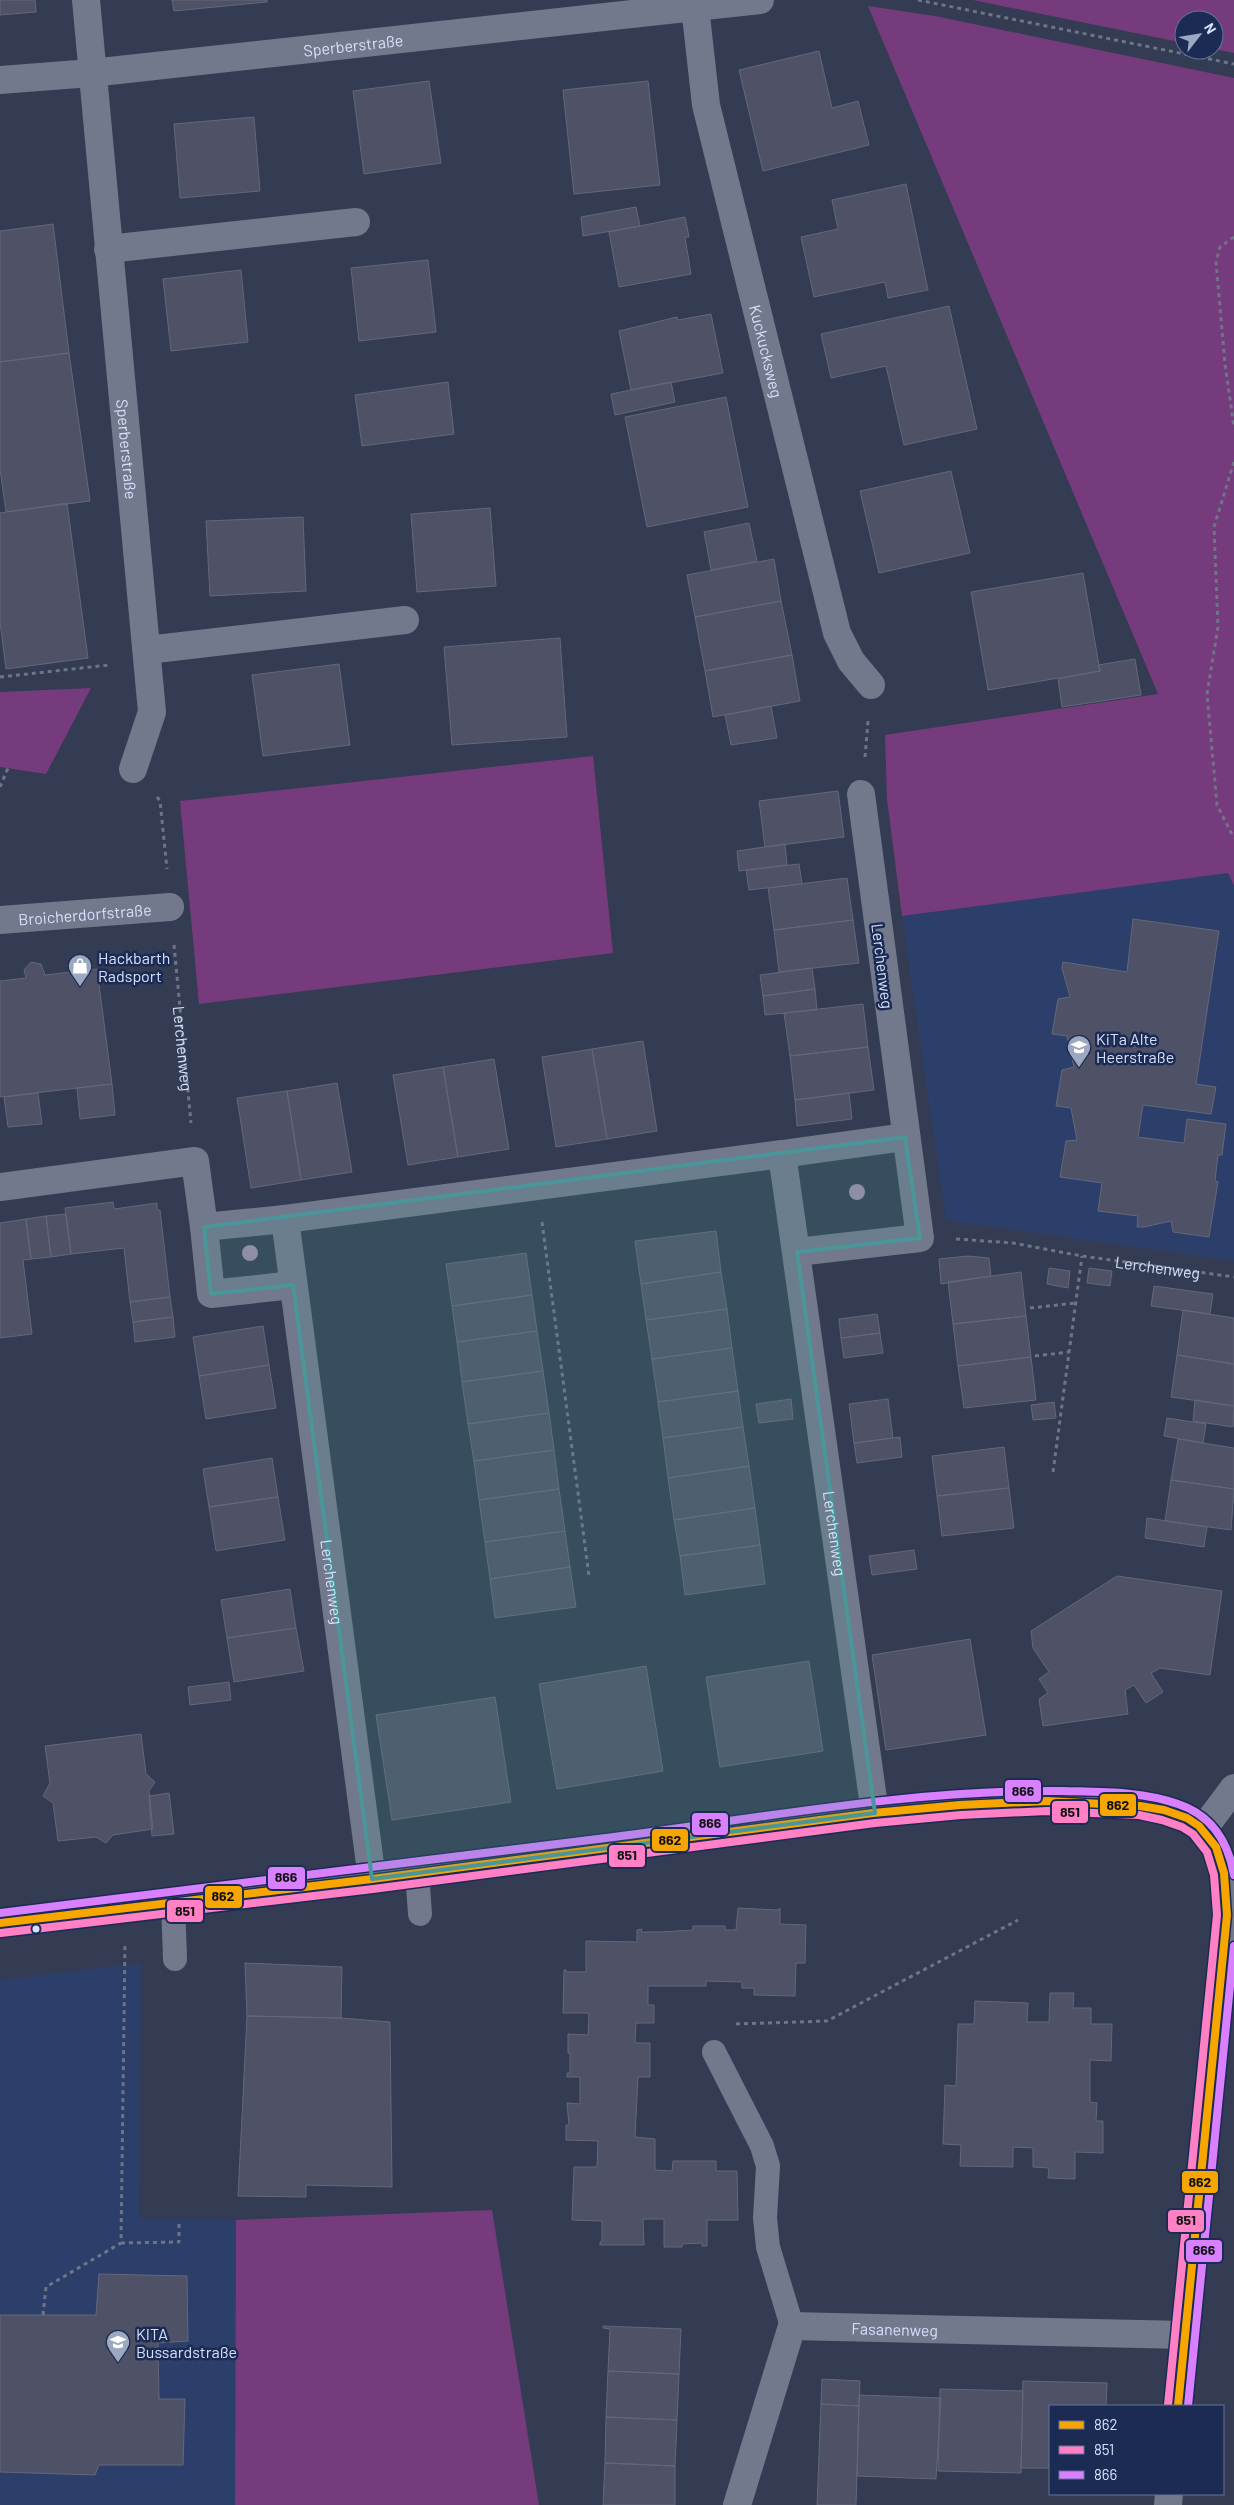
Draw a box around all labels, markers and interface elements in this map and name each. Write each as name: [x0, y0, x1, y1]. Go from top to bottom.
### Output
north arrow: [1174, 10, 1224, 60]
text: N: [1201, 20, 1220, 36]
street label: Sperberstraße: [302, 30, 404, 59]
street label: Kuckucksweg: [746, 302, 788, 399]
street label: Sperberstraße: [114, 398, 142, 500]
street label: Broicherdorfstraße: [17, 899, 152, 928]
street label: Lerchenweg: [868, 922, 898, 1010]
place label: Hackbarth Radsport: [98, 948, 170, 985]
shop icon: Hackbarth Radsport: [67, 953, 93, 987]
street label: Lerchenweg: [170, 1005, 197, 1092]
place label: KiTa Alte Heerstraße: [1096, 1029, 1174, 1066]
school or university icon: KiTa Alte Heerstraße: [1066, 1034, 1092, 1068]
street label: Lerchenweg: [1114, 1251, 1202, 1282]
street label: Lerchenweg: [820, 1490, 851, 1577]
street label: Lerchenweg: [318, 1538, 348, 1626]
line badge: 866: [1004, 1779, 1042, 1803]
text: 866: [1012, 1782, 1035, 1799]
line badge: 862: [1099, 1793, 1137, 1817]
text: 862: [1107, 1796, 1130, 1813]
line badge: 851: [1051, 1800, 1089, 1824]
text: 851: [1060, 1803, 1080, 1820]
line badge: 866: [691, 1812, 729, 1836]
text: 866: [699, 1814, 722, 1831]
line badge: 862: [651, 1828, 689, 1852]
text: 862: [659, 1831, 682, 1848]
line badge: 851: [608, 1844, 646, 1868]
text: 851: [617, 1846, 637, 1863]
line badge: 866: [267, 1866, 306, 1890]
text: 866: [275, 1868, 298, 1885]
line badge: 862: [204, 1885, 243, 1909]
text: 862: [212, 1887, 235, 1904]
line badge: 851: [166, 1899, 204, 1923]
text: 851: [175, 1902, 195, 1919]
unlabelled marker: [31, 1924, 41, 1934]
line badge: 862: [1181, 2170, 1219, 2194]
text: 862: [1189, 2173, 1212, 2190]
line badge: 851: [1167, 2209, 1205, 2233]
text: 851: [1176, 2211, 1196, 2228]
line badge: 866: [1185, 2239, 1223, 2263]
text: 866: [1193, 2241, 1216, 2258]
street label: Fasanenweg: [851, 2318, 938, 2339]
place label: KITA Bussardstraße: [136, 2324, 237, 2361]
school or university icon: KITA Bussardstraße: [105, 2329, 131, 2363]
legend: [1049, 2405, 1224, 2495]
text: 862: [1094, 2415, 1118, 2433]
text: 851: [1094, 2440, 1114, 2458]
text: 866: [1094, 2465, 1117, 2483]

